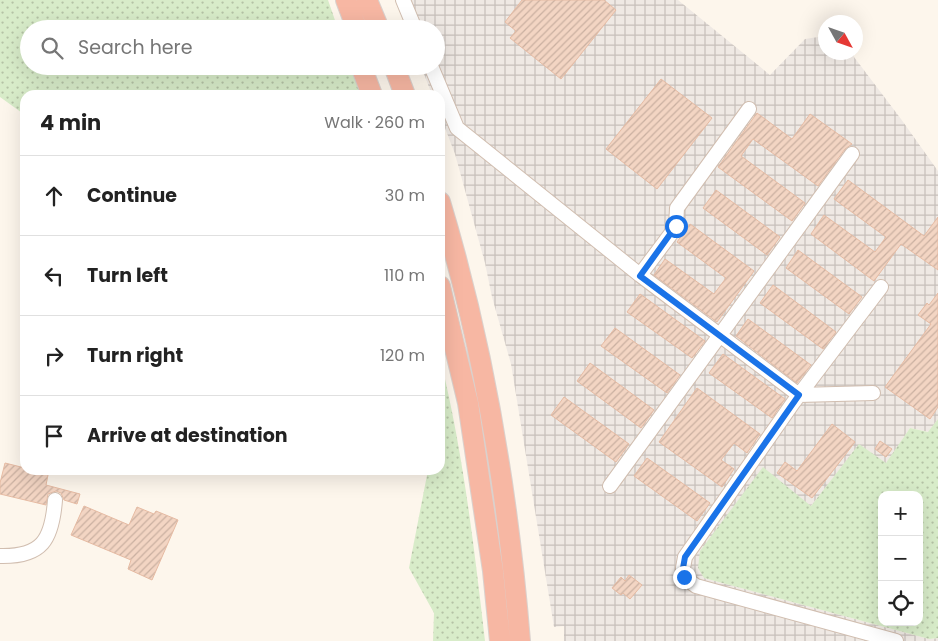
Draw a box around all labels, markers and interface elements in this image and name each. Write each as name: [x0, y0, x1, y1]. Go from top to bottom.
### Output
north arrow: [818, 15, 863, 60]
search box: [20, 20, 445, 75]
icon: search: [38, 34, 66, 62]
text: Search here: [78, 34, 192, 61]
text: 4 min: [40, 108, 101, 137]
text: Walk · 260 m: [324, 111, 425, 134]
icon: ahead: [40, 182, 68, 210]
text: Continue: [87, 182, 177, 209]
text: 30 m: [385, 184, 425, 207]
route start: [665, 215, 688, 238]
icon: left: [40, 262, 68, 290]
text: Turn left: [87, 262, 168, 289]
text: 110 m: [384, 264, 425, 287]
icon: right: [40, 342, 68, 370]
text: Turn right: [87, 342, 183, 369]
text: 120 m: [380, 344, 425, 367]
icon: arrive: [40, 422, 68, 450]
text: Arrive at destination: [87, 422, 288, 449]
map controls: [878, 491, 923, 626]
button: +: [878, 491, 923, 536]
button: −: [878, 536, 923, 581]
route end: [673, 566, 696, 589]
button: locate: [878, 581, 923, 626]

